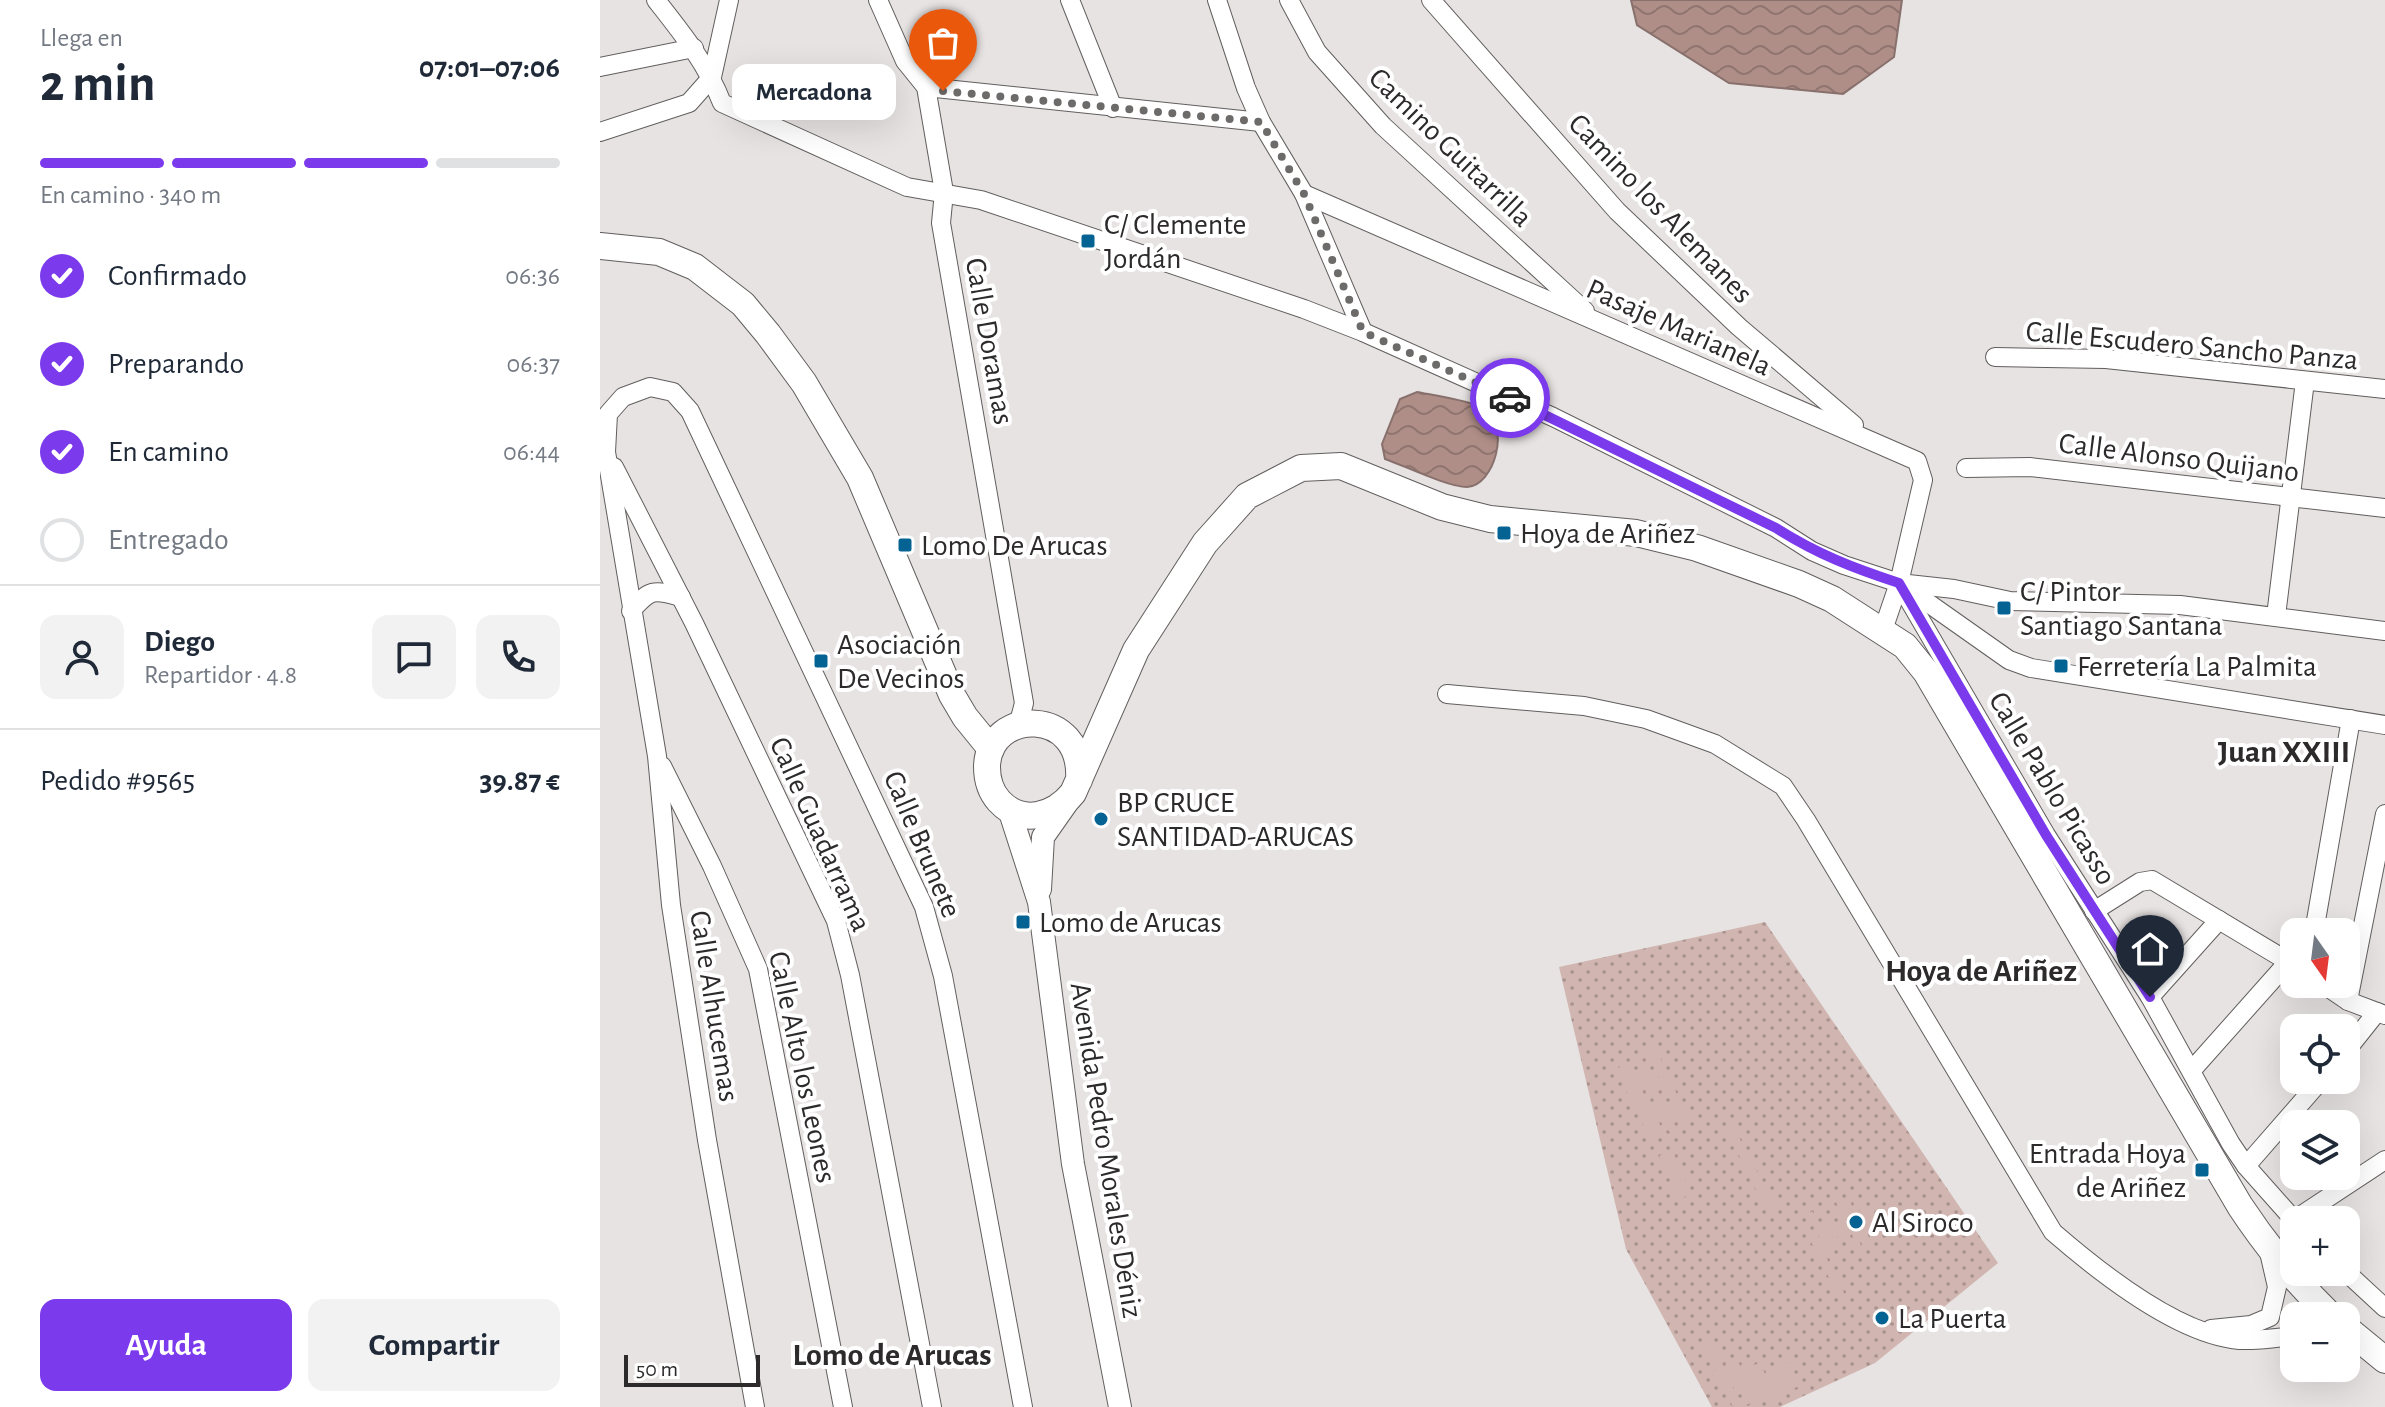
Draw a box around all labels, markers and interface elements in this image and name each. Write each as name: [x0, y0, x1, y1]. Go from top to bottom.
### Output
pin: [909, 9, 977, 91]
icon: bag: [921, 21, 965, 65]
text: Llega en: [40, 25, 123, 51]
text: 07:01–07:06: [419, 53, 560, 83]
text: 2 min: [40, 58, 155, 110]
callout: Mercadona: [731, 63, 895, 119]
street label: Camino Guitarrilla: [1363, 63, 1538, 233]
text: Mercadona: [756, 79, 872, 105]
street label: Camino los Alemanes: [1563, 108, 1758, 309]
text: En camino · 340 m: [40, 182, 221, 208]
place label: C/ Clemente Jordán: [1104, 210, 1246, 274]
marker: C/ Clemente Jordán: [1079, 232, 1097, 250]
icon: check: [40, 254, 84, 298]
street label: Calle Doramas: [960, 255, 1018, 427]
text: Confirmado: [108, 261, 247, 291]
text: 06:36: [505, 263, 560, 289]
street label: Pasaje Marianela: [1582, 274, 1775, 382]
street label: Calle Escudero Sancho Panza: [2024, 317, 2359, 375]
icon: check: [40, 342, 84, 386]
text: Preparando: [108, 349, 244, 379]
text: 06:37: [507, 351, 560, 377]
courier: [1470, 358, 1550, 438]
icon: car: [1488, 376, 1532, 420]
street label: Calle Alonso Quijano: [2057, 428, 2301, 488]
icon: check: [40, 430, 84, 474]
text: En camino: [108, 437, 229, 467]
text: 06:44: [503, 439, 560, 465]
place label: Hoya de Ariñez: [1520, 519, 1695, 549]
marker: Hoya de Ariñez: [1495, 524, 1513, 542]
text: Entregado: [108, 525, 229, 555]
place label: Lomo De Arucas: [921, 531, 1108, 561]
marker: Lomo De Arucas: [896, 536, 914, 554]
place label: C/ Pintor Santiago Santana: [2020, 577, 2223, 641]
marker: C/ Pintor Santiago Santana: [1995, 599, 2013, 617]
button: person: [40, 615, 124, 699]
button: chat: [372, 615, 456, 699]
button: phone: [476, 615, 560, 699]
text: Diego: [144, 627, 215, 657]
place label: Asociación De Vecinos: [837, 630, 965, 694]
marker: Asociación De Vecinos: [812, 652, 830, 670]
place label: Ferretería La Palmita: [2077, 652, 2317, 682]
marker: Ferretería La Palmita: [2052, 657, 2070, 675]
text: Repartidor · 4.8: [144, 662, 297, 688]
street label: Calle Pablo Picasso: [1983, 687, 2121, 890]
street label: Calle Guadarrama: [764, 733, 876, 936]
district label: Juan XXIII: [2218, 736, 2350, 768]
text: Pedido #9565: [40, 766, 195, 796]
text: 39.87 €: [479, 766, 560, 796]
street label: Calle Brunete: [878, 767, 966, 922]
place label: BP CRUCE SANTIDAD-ARUCAS: [1117, 788, 1354, 852]
marker: BP CRUCE SANTIDAD-ARUCAS: [1092, 810, 1110, 828]
street label: Calle Alhucemas: [684, 908, 744, 1104]
place label: Lomo de Arucas: [1039, 908, 1222, 938]
marker: Lomo de Arucas: [1014, 913, 1032, 931]
pin: [2116, 915, 2184, 997]
north arrow: [2280, 918, 2360, 998]
map controls: [2280, 918, 2360, 1382]
icon: home: [2128, 927, 2172, 971]
street label: Calle Alto los Leones: [763, 949, 841, 1186]
district label: Hoya de Ariñez: [1885, 955, 2077, 987]
street label: Avenida Pedro Morales Déniz: [1065, 980, 1147, 1320]
button: locate: [2280, 1014, 2360, 1094]
button: layers: [2280, 1110, 2360, 1190]
place label: Entrada Hoya de Ariñez: [2029, 1139, 2186, 1203]
marker: Entrada Hoya de Ariñez: [2193, 1161, 2211, 1179]
button: +: [2280, 1206, 2360, 1286]
place label: Al Siroco: [1872, 1208, 1974, 1238]
marker: Al Siroco: [1847, 1213, 1865, 1231]
button: Ayuda: [40, 1299, 292, 1391]
button: Compartir: [308, 1299, 560, 1391]
button: −: [2280, 1302, 2360, 1382]
place label: La Puerta: [1898, 1304, 2007, 1334]
marker: La Puerta: [1873, 1309, 1891, 1327]
district label: Lomo de Arucas: [792, 1339, 992, 1371]
scale bar: [624, 1351, 760, 1387]
text: 50 m: [636, 1358, 678, 1380]

